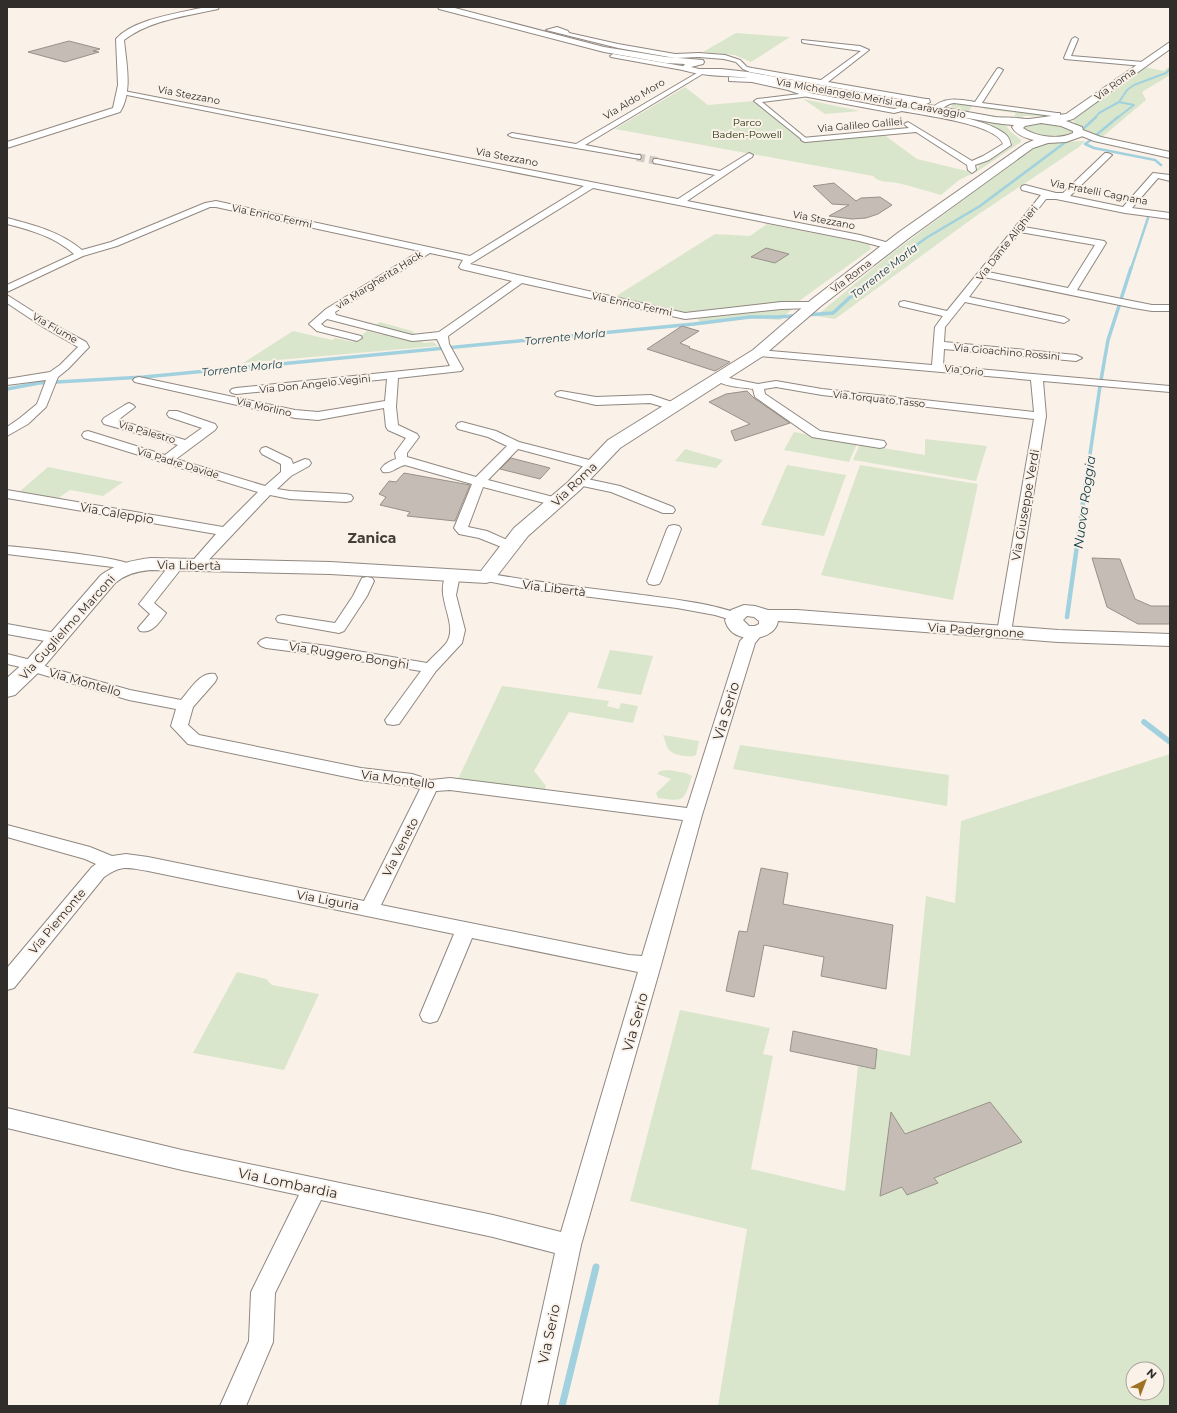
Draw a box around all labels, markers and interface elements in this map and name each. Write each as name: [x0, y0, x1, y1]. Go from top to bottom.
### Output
street label: Via Roma: [1092, 65, 1138, 103]
street label: Via Michelangelo Merisi da Caravaggio: [775, 75, 967, 121]
street label: Via Aldo Moro: [601, 76, 667, 122]
street label: Via Stezzano: [157, 83, 221, 107]
street label: Via Galileo Galilei: [817, 115, 903, 135]
park label: Parco Baden-Powell: [712, 116, 782, 141]
street label: Via Stezzano: [475, 145, 539, 169]
street label: Via Fratelli Cagnana: [1049, 176, 1149, 208]
street label: Via Enrico Fermi: [231, 201, 313, 231]
street label: Via Dante Alighieri: [973, 202, 1041, 284]
street label: Via Stezzano: [792, 208, 856, 232]
water label: Torrente Morla: [848, 240, 920, 302]
street label: via Margherita Hack: [333, 248, 425, 312]
street label: Via Roma: [828, 256, 874, 296]
street label: Via Enrico Fermi: [591, 289, 673, 319]
street label: Via Fiume: [30, 310, 80, 346]
water label: Torrente Morla: [524, 326, 606, 348]
street label: Via Gioachino Rossini: [953, 341, 1061, 363]
water label: Torrente Morla: [201, 357, 283, 379]
street label: Via Orio: [944, 361, 984, 379]
street label: Via Don Angelo Vegini: [259, 372, 371, 396]
street label: Via Torquato Tasso: [832, 388, 926, 410]
street label: Via Morlino: [235, 394, 293, 420]
street label: Via Palestro: [117, 418, 177, 446]
street label: Via Padre Davide: [135, 444, 221, 482]
street label: Via Giuseppe Verdi: [1008, 448, 1042, 562]
water label: Nuova Roggia: [1070, 454, 1098, 550]
street label: Via Roma: [548, 459, 600, 509]
street label: Via Caleppio: [79, 499, 155, 527]
district label: Zanica: [348, 529, 396, 547]
street label: Via Libertà: [157, 557, 221, 573]
street label: Via Guglielmo Marconi: [16, 571, 118, 683]
street label: Via Libertà: [521, 577, 587, 599]
street label: Via Padergnone: [927, 619, 1025, 641]
street label: Via Ruggero Bonghi: [288, 638, 410, 672]
street label: Via Montello: [47, 665, 123, 699]
street label: Via Serio: [709, 679, 743, 742]
street label: Via Montello: [360, 766, 436, 792]
street label: Via Veneto: [379, 815, 421, 879]
street label: Via Piemonte: [25, 885, 89, 957]
street label: Via Liguria: [296, 887, 360, 913]
street label: Via Serio: [618, 990, 652, 1053]
street label: Via Lombardia: [236, 1164, 340, 1202]
street label: Via Serio: [534, 1302, 564, 1365]
north arrow: [1125, 1361, 1165, 1401]
text: N: [1144, 1365, 1160, 1382]

